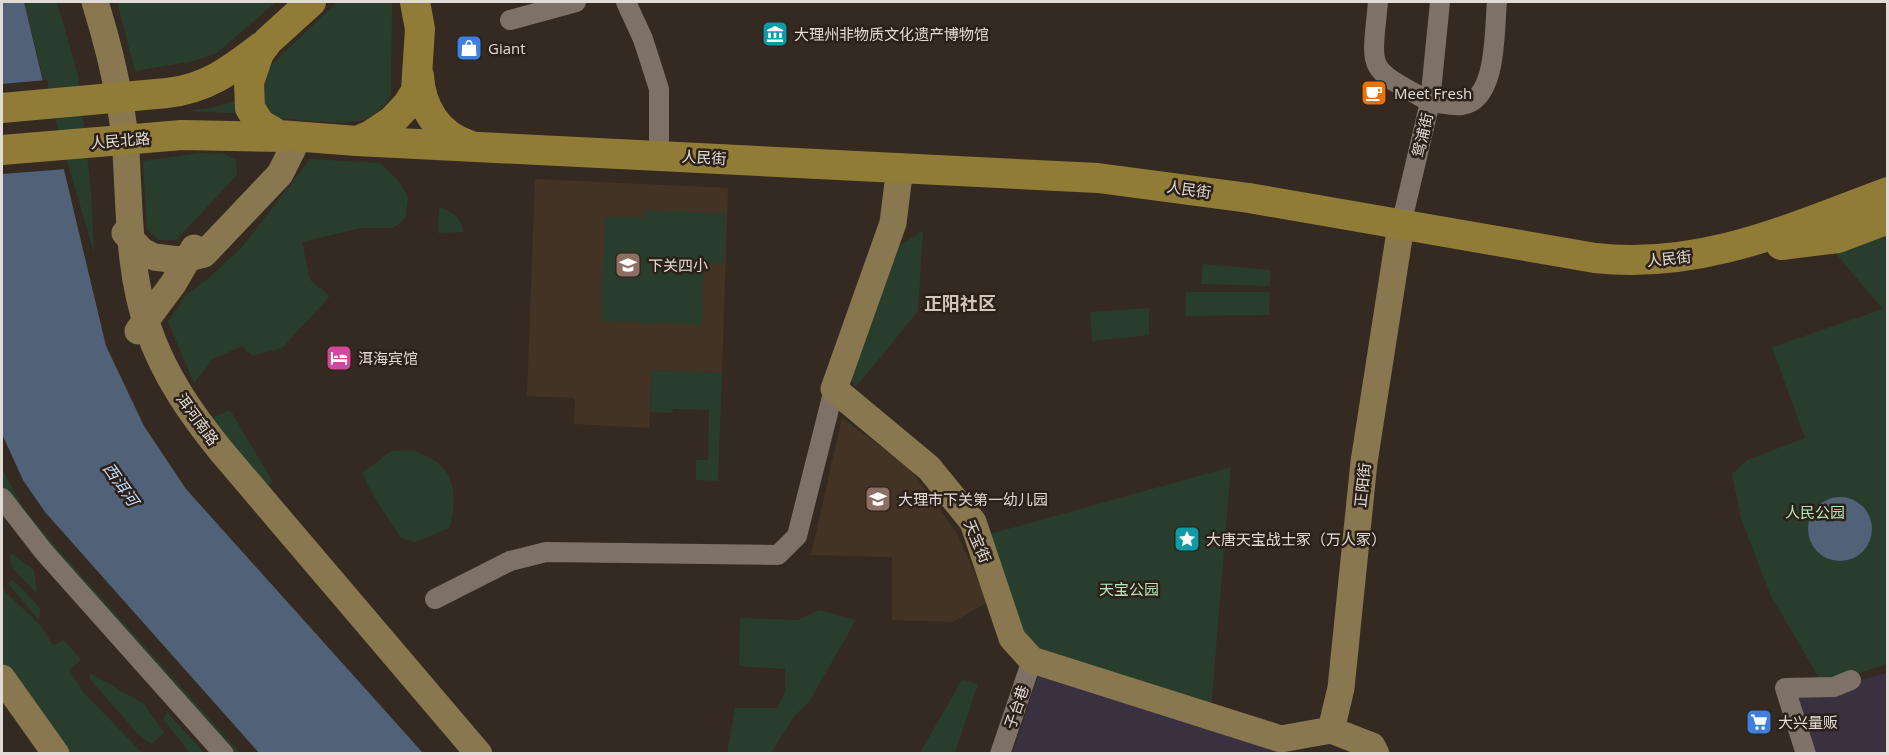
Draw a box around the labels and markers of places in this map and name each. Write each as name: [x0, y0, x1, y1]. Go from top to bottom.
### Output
museum icon: 大理州非物质文化遗产博物馆: [760, 19, 790, 49]
place label: 大理州非物质文化遗产博物馆: [794, 24, 989, 44]
shop icon: Giant: [454, 33, 484, 63]
place label: Giant: [488, 38, 526, 58]
cafe icon: Meet Fresh: [1359, 78, 1389, 108]
place label: Meet Fresh: [1394, 83, 1472, 103]
school or university icon: 下关四小: [613, 250, 643, 280]
place label: 下关四小: [648, 255, 708, 275]
hotel icon: 洱海宾馆: [324, 343, 354, 373]
place label: 洱海宾馆: [358, 348, 418, 368]
school or university icon: 大理市下关第一幼儿园: [863, 484, 893, 514]
place label: 大理市下关第一幼儿园: [898, 489, 1048, 509]
place icon: 大唐天宝战士冢（万人冢）: [1172, 524, 1202, 554]
place label: 大唐天宝战士冢（万人冢）: [1206, 529, 1386, 549]
supermarket icon: 大兴量贩: [1744, 707, 1774, 737]
place label: 大兴量贩: [1778, 712, 1838, 732]

